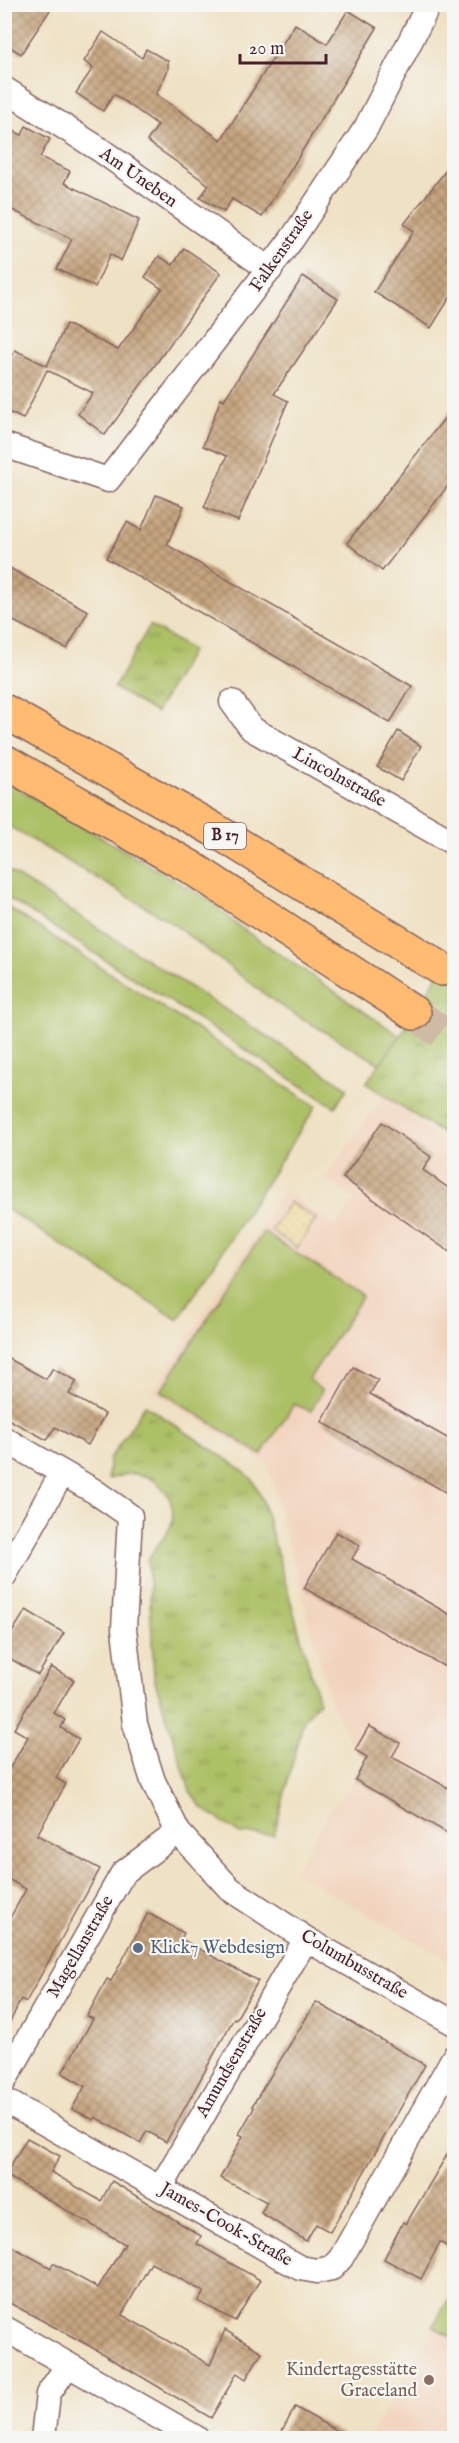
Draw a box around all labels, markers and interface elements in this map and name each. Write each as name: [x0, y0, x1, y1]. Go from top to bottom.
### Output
scale bar: [240, 27, 326, 65]
text: 20 m: [249, 38, 284, 61]
street label: Am Uneben: [94, 142, 182, 213]
street label: Falkenstraße: [245, 205, 319, 297]
street label: Lincolnstraße: [288, 743, 390, 813]
road number: B 17: [204, 823, 246, 849]
street label: Magellanstraße: [42, 1892, 120, 2002]
street label: Columbusstraße: [296, 1925, 412, 2005]
place label: Klick7 Webdesign: [150, 1937, 285, 1960]
marker: Klick7 Webdesign: [131, 1941, 145, 1955]
street label: Amundsenstraße: [191, 2004, 273, 2123]
street label: James-Cook-Straße: [154, 2177, 296, 2272]
place label: Kindertagesstätte Graceland: [286, 2359, 417, 2403]
marker: Kindertagesstätte Graceland: [422, 2373, 436, 2387]

